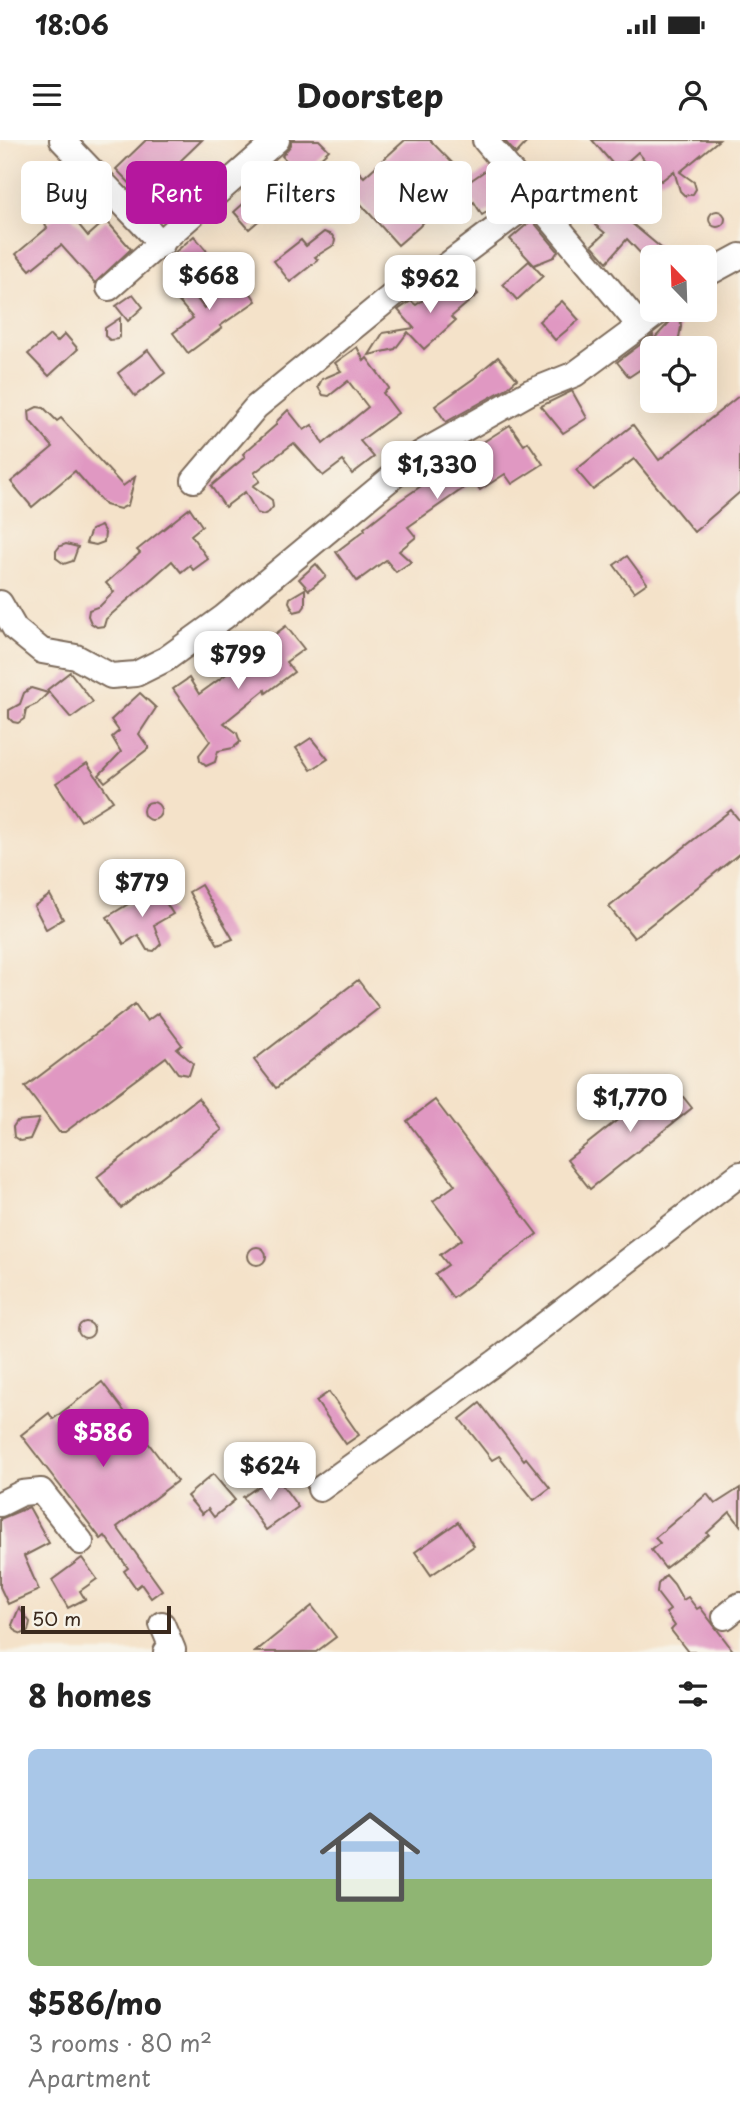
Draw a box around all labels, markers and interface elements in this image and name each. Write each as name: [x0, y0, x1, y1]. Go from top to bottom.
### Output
text: 18:06: [35, 5, 109, 44]
text: Doorstep: [297, 71, 443, 119]
icon: menu: [28, 76, 66, 114]
icon: person: [674, 76, 712, 114]
chip: Buy: [21, 161, 112, 224]
chip: Rent: [126, 161, 227, 224]
chip: Filters: [241, 161, 360, 224]
chip: New: [374, 161, 472, 224]
chip: Apartment: [486, 161, 662, 224]
north arrow: [640, 245, 718, 322]
map controls: [640, 245, 717, 413]
pin: $668: [168, 253, 250, 312]
pin: $962: [389, 256, 471, 315]
text: $668: [179, 257, 239, 292]
text: $962: [401, 260, 459, 295]
button: locate: [640, 336, 717, 413]
pin: $1,330: [380, 442, 494, 501]
text: $1,330: [397, 446, 477, 481]
pin: $799: [197, 631, 279, 691]
text: $799: [210, 636, 266, 671]
pin: $779: [101, 860, 183, 919]
text: $779: [115, 864, 169, 899]
pin: $1,770: [573, 1074, 687, 1134]
text: $1,770: [593, 1079, 667, 1114]
pin: $586: [62, 1410, 144, 1469]
text: $586: [74, 1414, 132, 1449]
pin: $624: [229, 1442, 311, 1502]
text: $624: [240, 1447, 300, 1482]
scale bar: [21, 1603, 172, 1635]
text: 50 m: [32, 1604, 81, 1632]
text: 8 homes: [28, 1672, 151, 1717]
icon: filters: [674, 1675, 712, 1713]
icon: home: [307, 1794, 433, 1920]
text: $586/mo: [28, 1980, 162, 2025]
text: 3 rooms · 80 m²: [28, 2025, 212, 2060]
text: Apartment: [28, 2060, 151, 2095]

